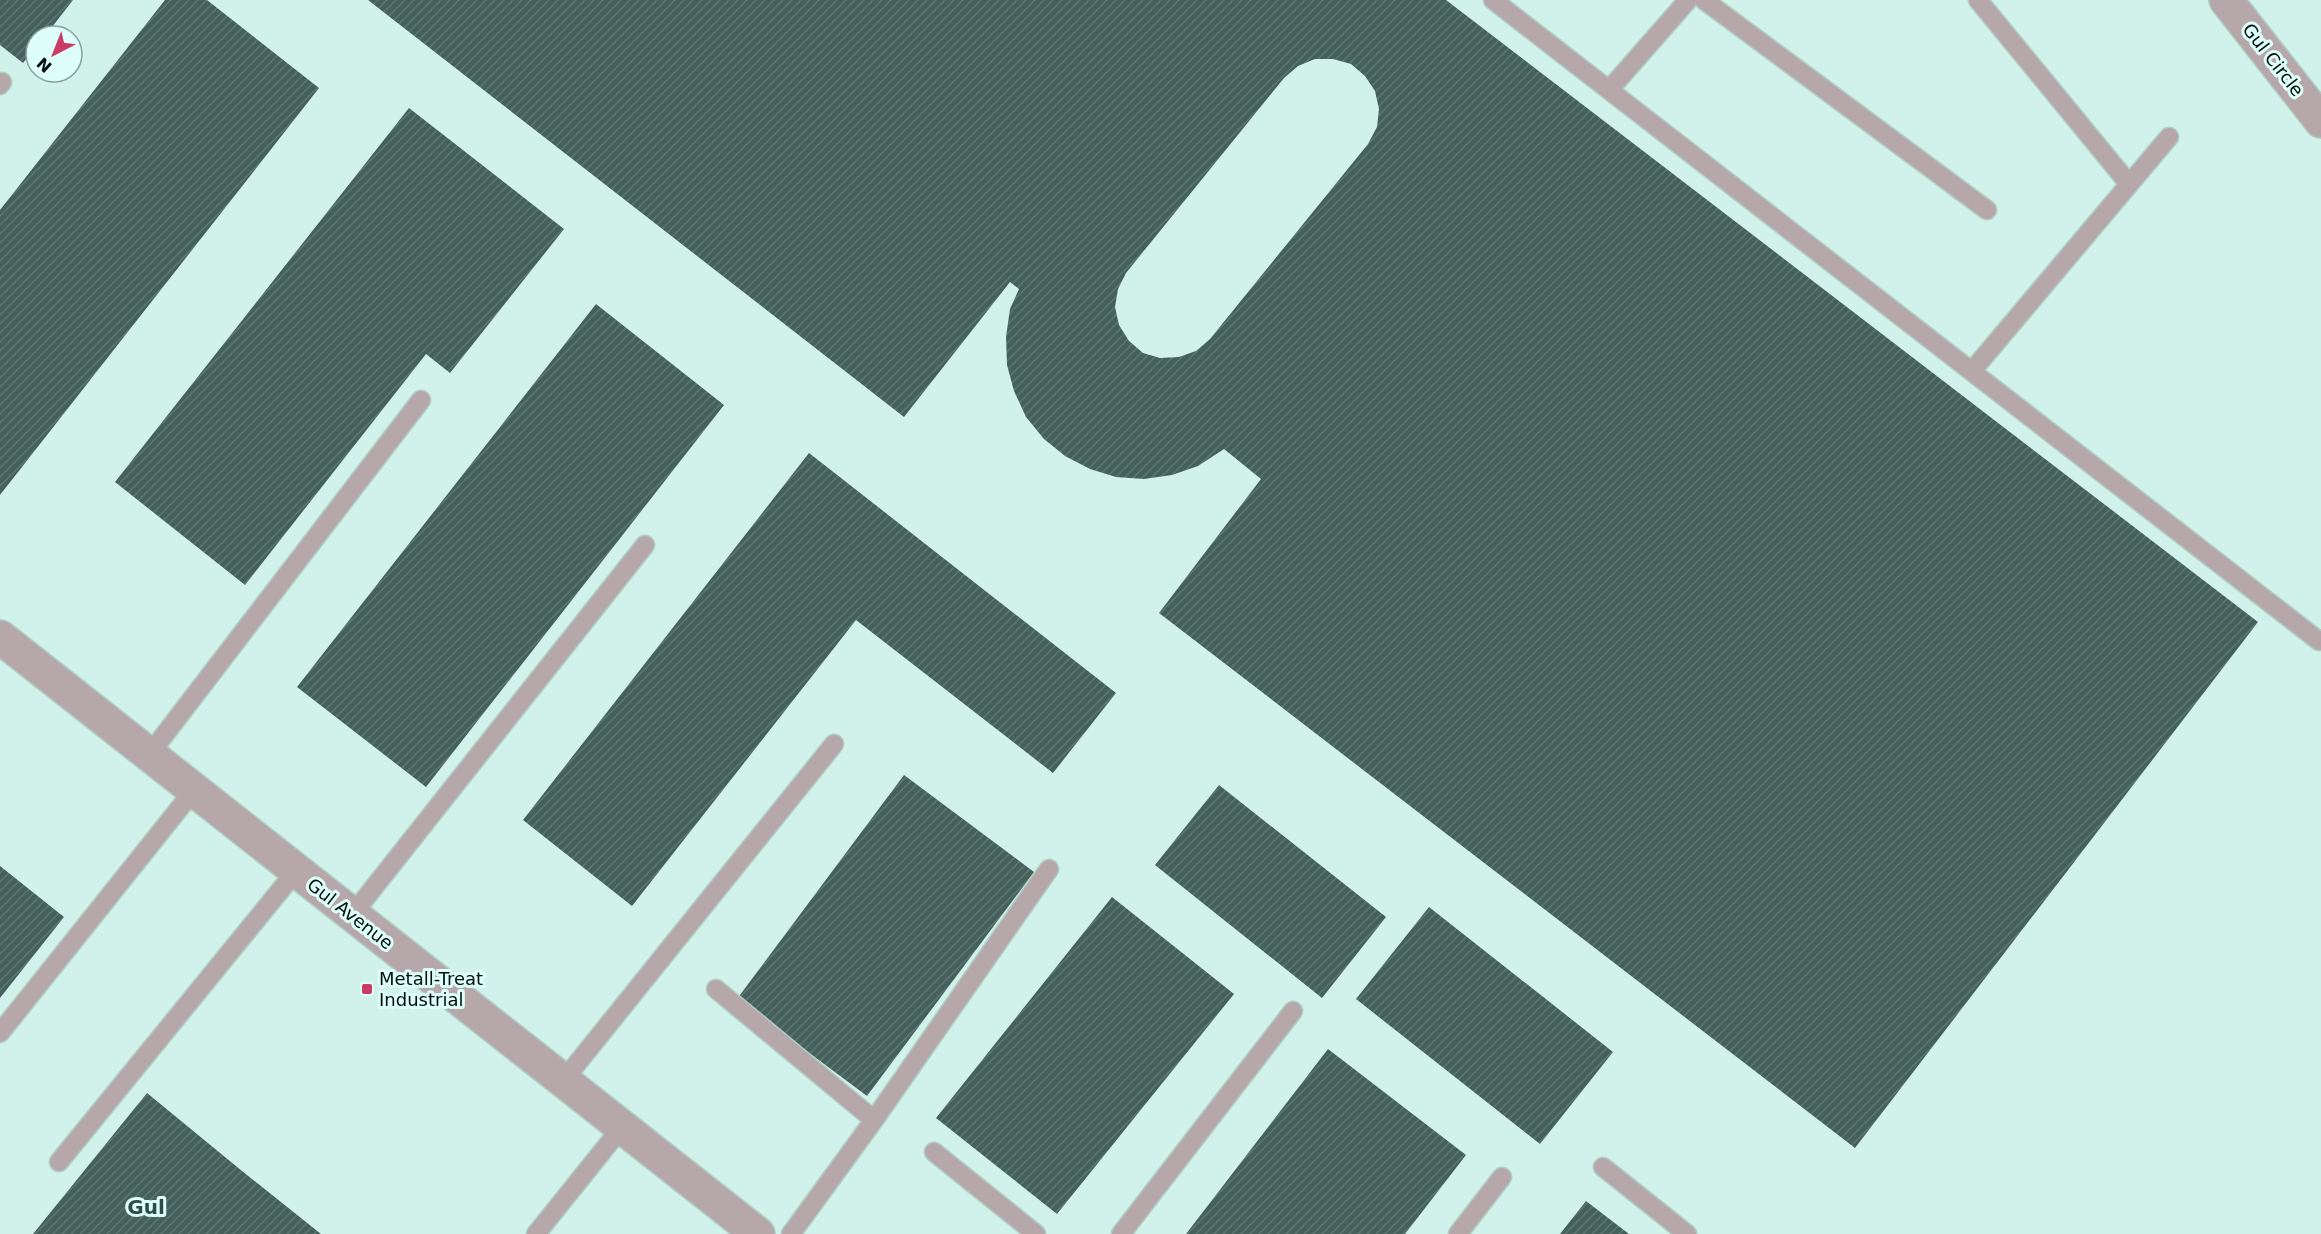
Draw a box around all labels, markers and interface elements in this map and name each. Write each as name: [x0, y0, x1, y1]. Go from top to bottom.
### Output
street label: Gul Circle: [2238, 19, 2308, 100]
north arrow: [24, 24, 84, 84]
text: N: [33, 53, 56, 76]
street label: Gul Avenue: [303, 874, 397, 954]
place label: Metall-Treat Industrial: [379, 968, 483, 1010]
marker: Metall-Treat Industrial: [360, 982, 374, 996]
district label: Gul: [127, 1195, 165, 1219]

